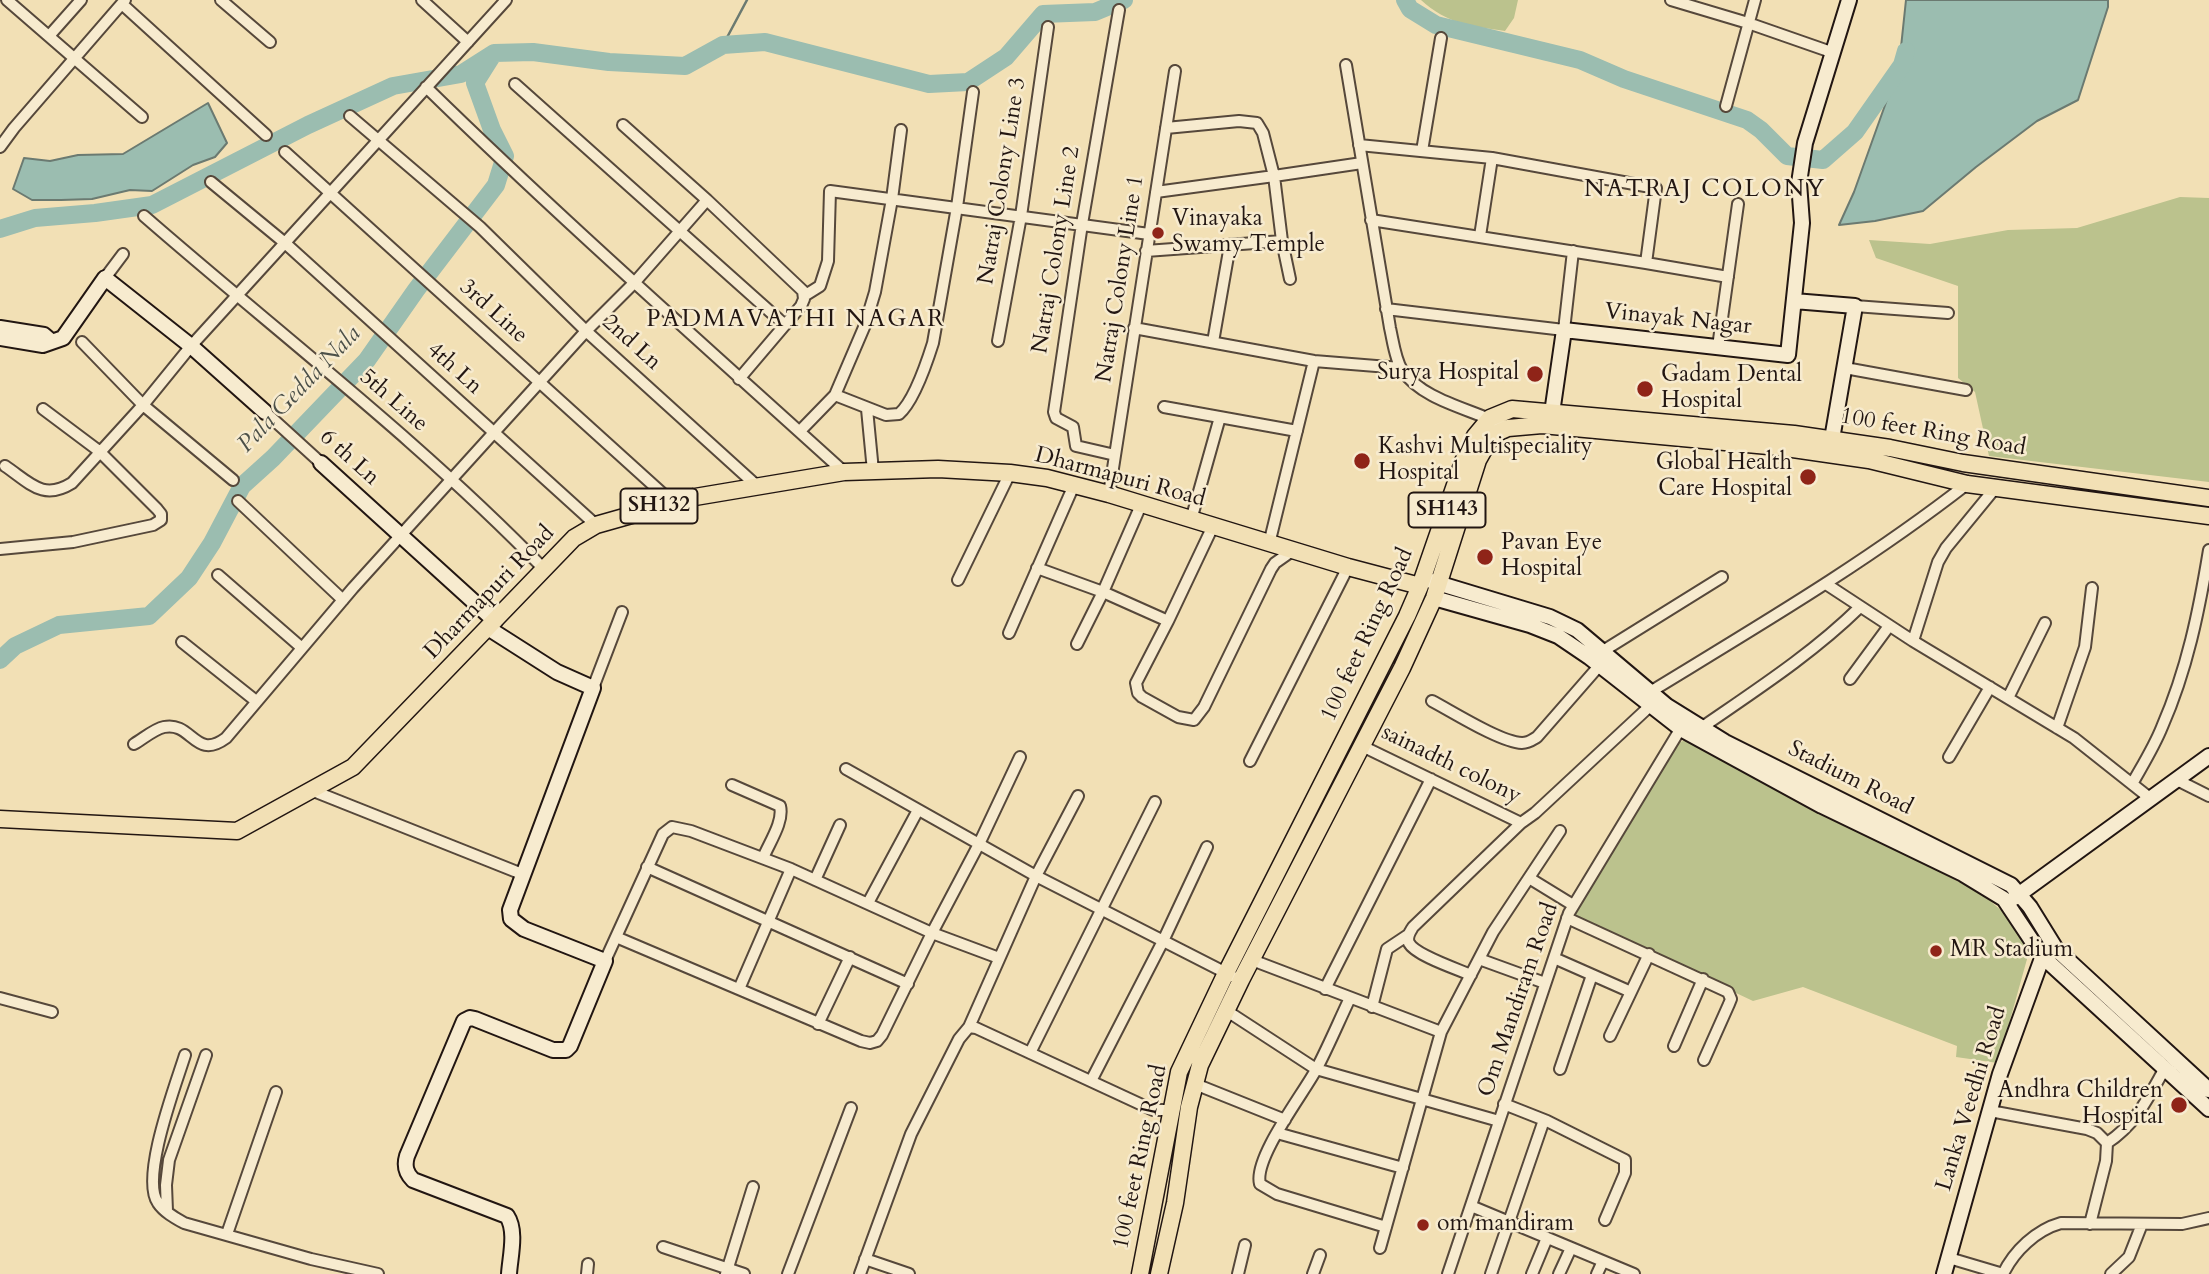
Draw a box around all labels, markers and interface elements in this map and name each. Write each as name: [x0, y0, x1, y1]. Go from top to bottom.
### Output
street label: Natraj Colony Line 3: [973, 75, 1033, 287]
street label: Natraj Colony Line 2: [1027, 144, 1087, 356]
street label: Natraj Colony Line 1: [1091, 173, 1151, 385]
district label: NATRAJ COLONY: [1586, 176, 1824, 204]
place label: Vinayaka Swamy Temple: [1172, 206, 1325, 260]
marker: Vinayaka Swamy Temple: [1150, 225, 1166, 241]
street label: 3rd Line: [453, 274, 533, 350]
street label: Vinayak Nagar: [1603, 299, 1753, 341]
district label: PADMAVATHI NAGAR: [648, 306, 944, 334]
street label: 2nd Ln: [596, 309, 666, 377]
water label: Pala Gedda Nala: [232, 321, 368, 459]
street label: 4th Ln: [421, 337, 487, 401]
place label: Surya Hospital: [1377, 360, 1519, 388]
place label: Gadam Dental Hospital: [1661, 362, 1802, 416]
street label: 5th Line: [353, 364, 433, 438]
marker: Surya Hospital: [1525, 364, 1545, 384]
marker: Gadam Dental Hospital: [1635, 379, 1655, 399]
street label: 100 feet Ring Road: [1838, 403, 2028, 463]
street label: 6 th Ln: [313, 424, 385, 492]
place label: Kashvi Multispeciality Hospital: [1378, 434, 1593, 488]
street label: Dharmapuri Road: [1032, 442, 1208, 514]
place label: Global Health Care Hospital: [1656, 450, 1792, 504]
marker: Kashvi Multispeciality Hospital: [1352, 451, 1372, 471]
marker: Global Health Care Hospital: [1798, 467, 1818, 487]
road number: SH132: [620, 489, 698, 524]
road number: SH143: [1408, 492, 1486, 528]
street label: Dharmapuri Road: [419, 520, 561, 666]
place label: Pavan Eye Hospital: [1501, 530, 1602, 584]
street label: 100 feet Ring Road: [1316, 544, 1420, 726]
marker: Pavan Eye Hospital: [1475, 547, 1495, 567]
street label: sainadth colony: [1377, 719, 1525, 811]
street label: Stadium Road: [1783, 736, 1917, 822]
street label: Om Mandiram Road: [1473, 899, 1565, 1101]
place label: MR Stadium: [1950, 937, 2073, 965]
marker: MR Stadium: [1928, 943, 1944, 959]
street label: Lanka Veedhi Road: [1931, 1004, 2013, 1194]
street label: 100 feet Ring Road: [1108, 1062, 1174, 1252]
place label: Andhra Children Hospital: [1998, 1078, 2163, 1132]
marker: Andhra Children Hospital: [2169, 1095, 2189, 1115]
place label: om mandiram: [1437, 1211, 1574, 1239]
marker: om mandiram: [1415, 1217, 1431, 1233]

